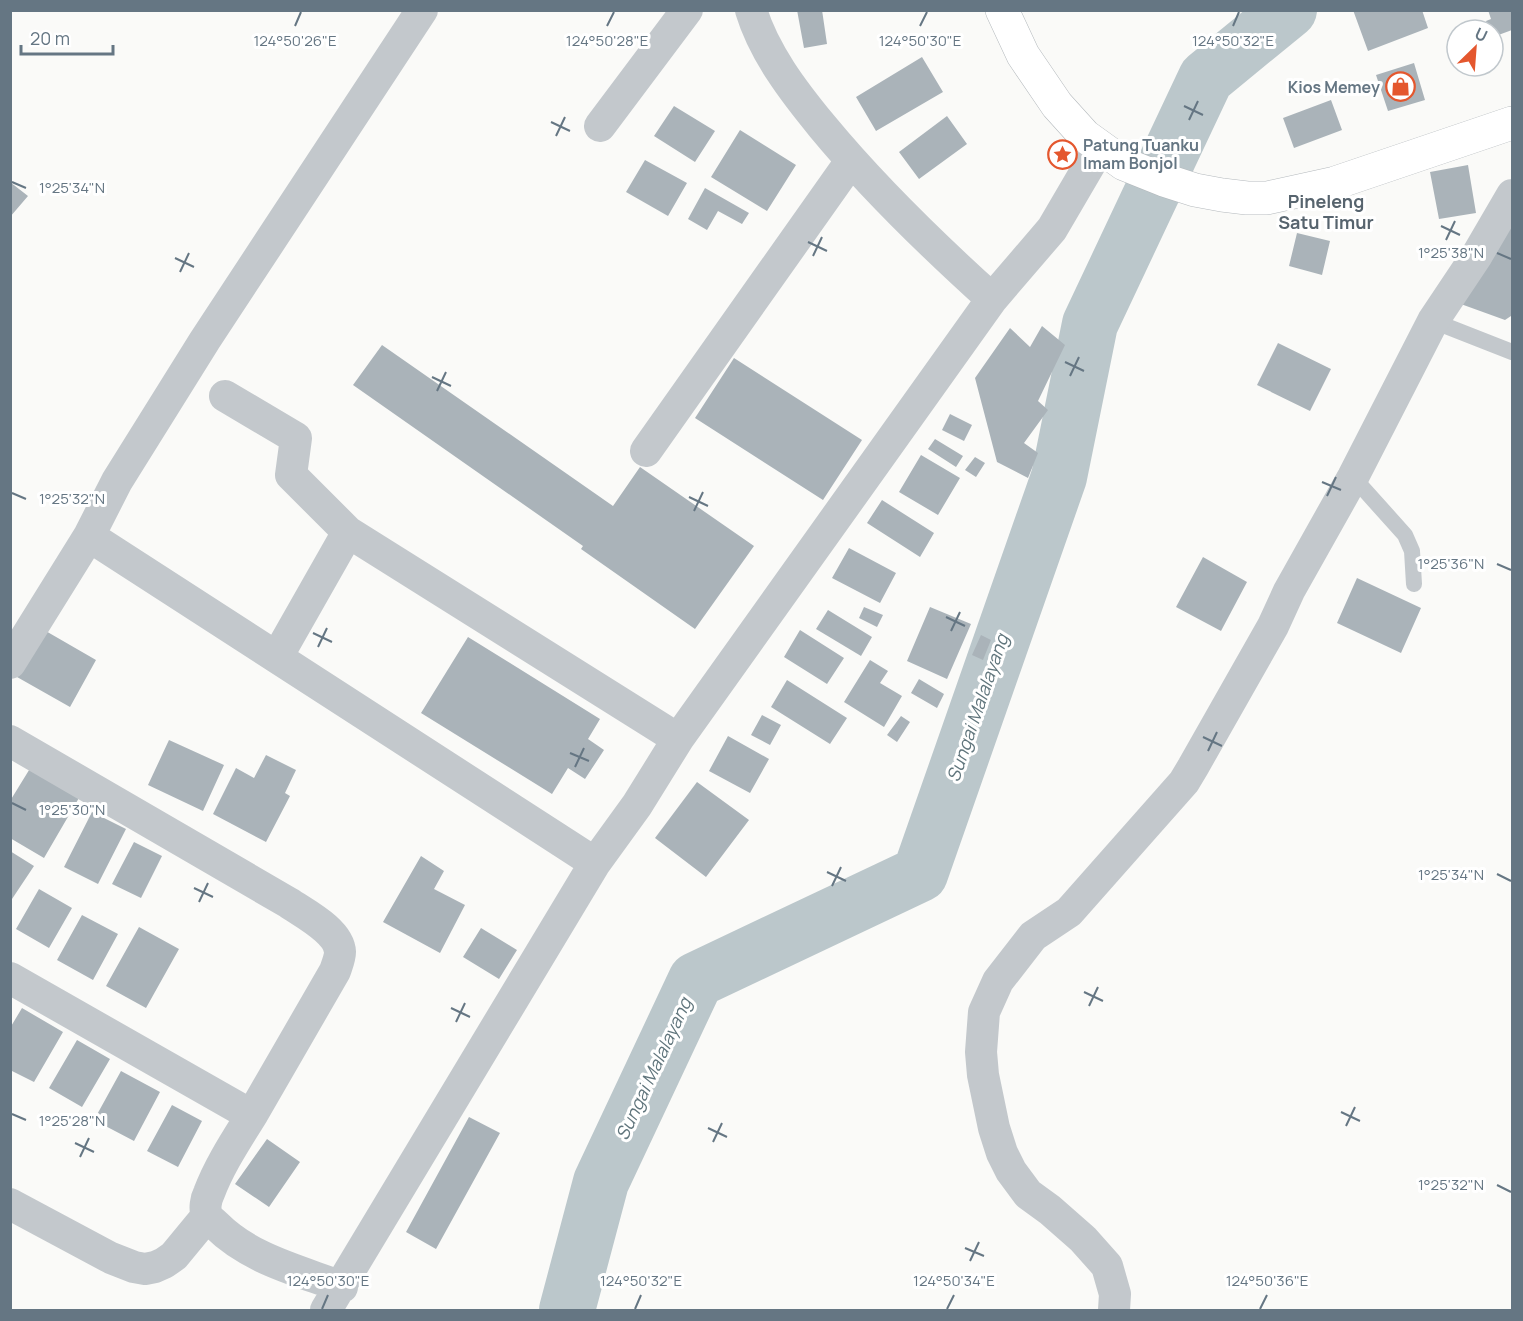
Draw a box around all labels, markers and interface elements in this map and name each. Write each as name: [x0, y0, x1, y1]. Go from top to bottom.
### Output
scale bar: [21, 18, 112, 56]
north arrow: [1445, 18, 1505, 78]
text: U: [1471, 22, 1491, 47]
text: 20 m: [30, 26, 70, 50]
text: 124°50'26"E: [254, 30, 337, 51]
text: 124°50'28"E: [566, 30, 648, 51]
text: 124°50'30"E: [879, 30, 961, 51]
text: 124°50'32"E: [1192, 30, 1274, 51]
shop icon: Kios Memey: [1385, 71, 1417, 103]
place label: Kios Memey: [1288, 76, 1380, 98]
place label: Patung Tuanku Imam Bonjol: [1083, 134, 1199, 174]
place icon: Patung Tuanku Imam Bonjol: [1046, 138, 1078, 170]
text: 1°25'34"N: [39, 177, 105, 198]
district label: Pineleng Satu Timur: [1278, 189, 1374, 234]
text: 1°25'38"N: [1418, 242, 1484, 263]
text: 1°25'32"N: [39, 488, 105, 509]
text: 1°25'36"N: [1418, 553, 1484, 574]
water label: Sungai Malalayang: [941, 629, 1014, 785]
text: 1°25'30"N: [39, 799, 105, 820]
text: 1°25'34"N: [1418, 864, 1484, 885]
water label: Sungai Malalayang: [610, 992, 697, 1144]
text: 1°25'28"N: [39, 1110, 105, 1131]
text: 1°25'32"N: [1418, 1174, 1484, 1195]
text: 124°50'30"E: [287, 1270, 369, 1291]
text: 124°50'32"E: [600, 1270, 682, 1291]
text: 124°50'34"E: [913, 1270, 995, 1291]
text: 124°50'36"E: [1226, 1270, 1308, 1291]

